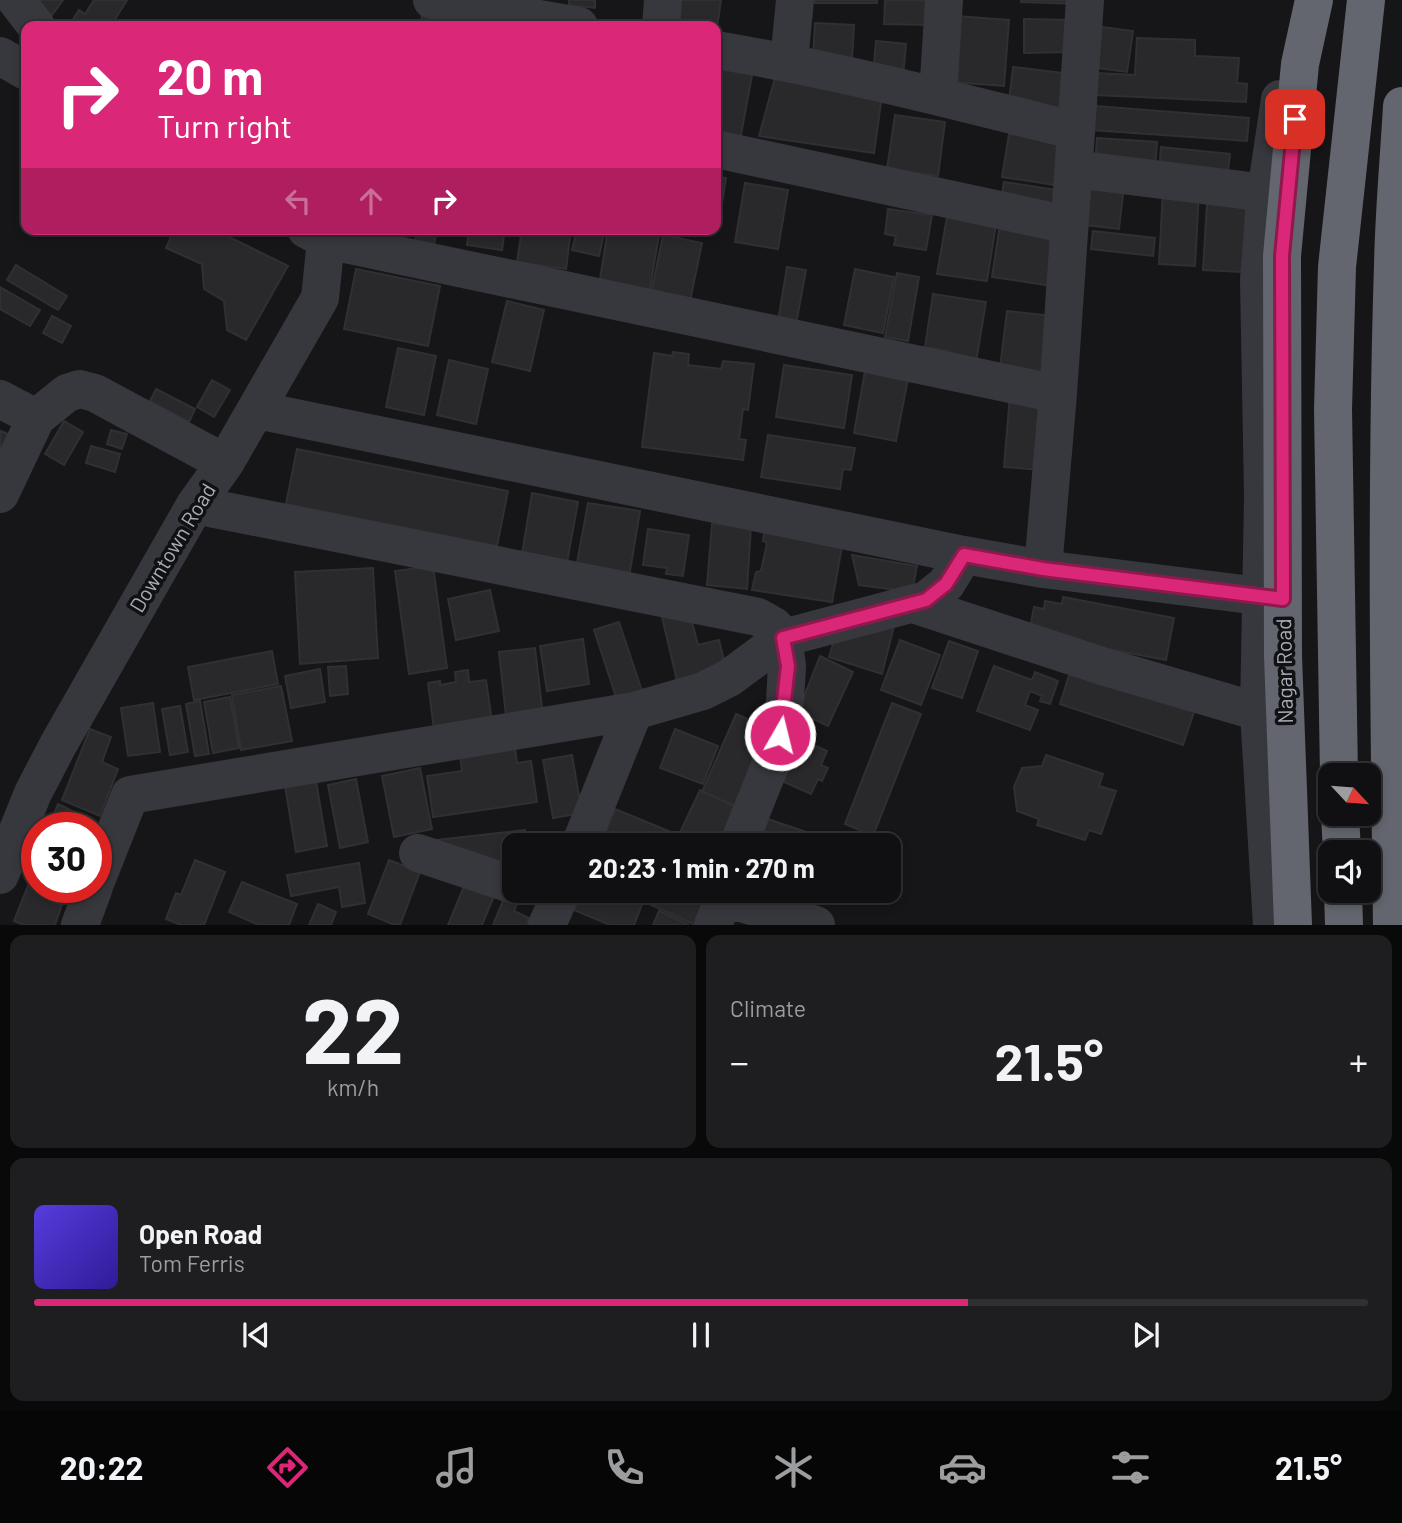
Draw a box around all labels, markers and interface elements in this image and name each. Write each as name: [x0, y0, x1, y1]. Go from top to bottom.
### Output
text: 20 m: [157, 46, 263, 105]
icon: right: [42, 49, 133, 140]
pin: [1265, 89, 1325, 149]
icon: arrive: [1276, 100, 1314, 138]
text: Turn right: [157, 106, 292, 144]
icon: left: [279, 182, 317, 220]
icon: ahead: [352, 182, 390, 220]
icon: right: [425, 182, 463, 220]
street label: Downtown Road: [123, 478, 220, 616]
street label: Nagar Road: [1270, 618, 1297, 724]
position arrow: [743, 698, 817, 772]
north arrow: [1318, 763, 1381, 826]
map controls: [1318, 763, 1381, 903]
speed limit sign: 30: [21, 812, 112, 903]
button: sound: [1318, 840, 1381, 903]
text: 20:23 · 1 min · 270 m: [588, 852, 815, 883]
text: 22: [302, 973, 404, 1082]
text: Climate: [730, 994, 806, 1022]
text: 21.5°: [995, 1029, 1103, 1091]
text: −: [730, 1038, 749, 1084]
text: +: [1349, 1038, 1368, 1084]
text: km/h: [327, 1073, 379, 1101]
text: Open Road: [139, 1218, 262, 1249]
text: Tom Ferris: [139, 1249, 245, 1277]
icon: previous: [237, 1316, 275, 1354]
icon: pause: [682, 1316, 720, 1354]
icon: next: [1127, 1316, 1165, 1354]
icon: directions: [263, 1443, 312, 1492]
icon: music: [432, 1443, 481, 1492]
icon: phone: [600, 1443, 649, 1492]
icon: climate: [769, 1443, 818, 1492]
icon: car: [938, 1443, 987, 1492]
icon: filters: [1106, 1443, 1155, 1492]
text: 20:22: [60, 1448, 143, 1486]
text: 21.5°: [1275, 1448, 1342, 1486]

